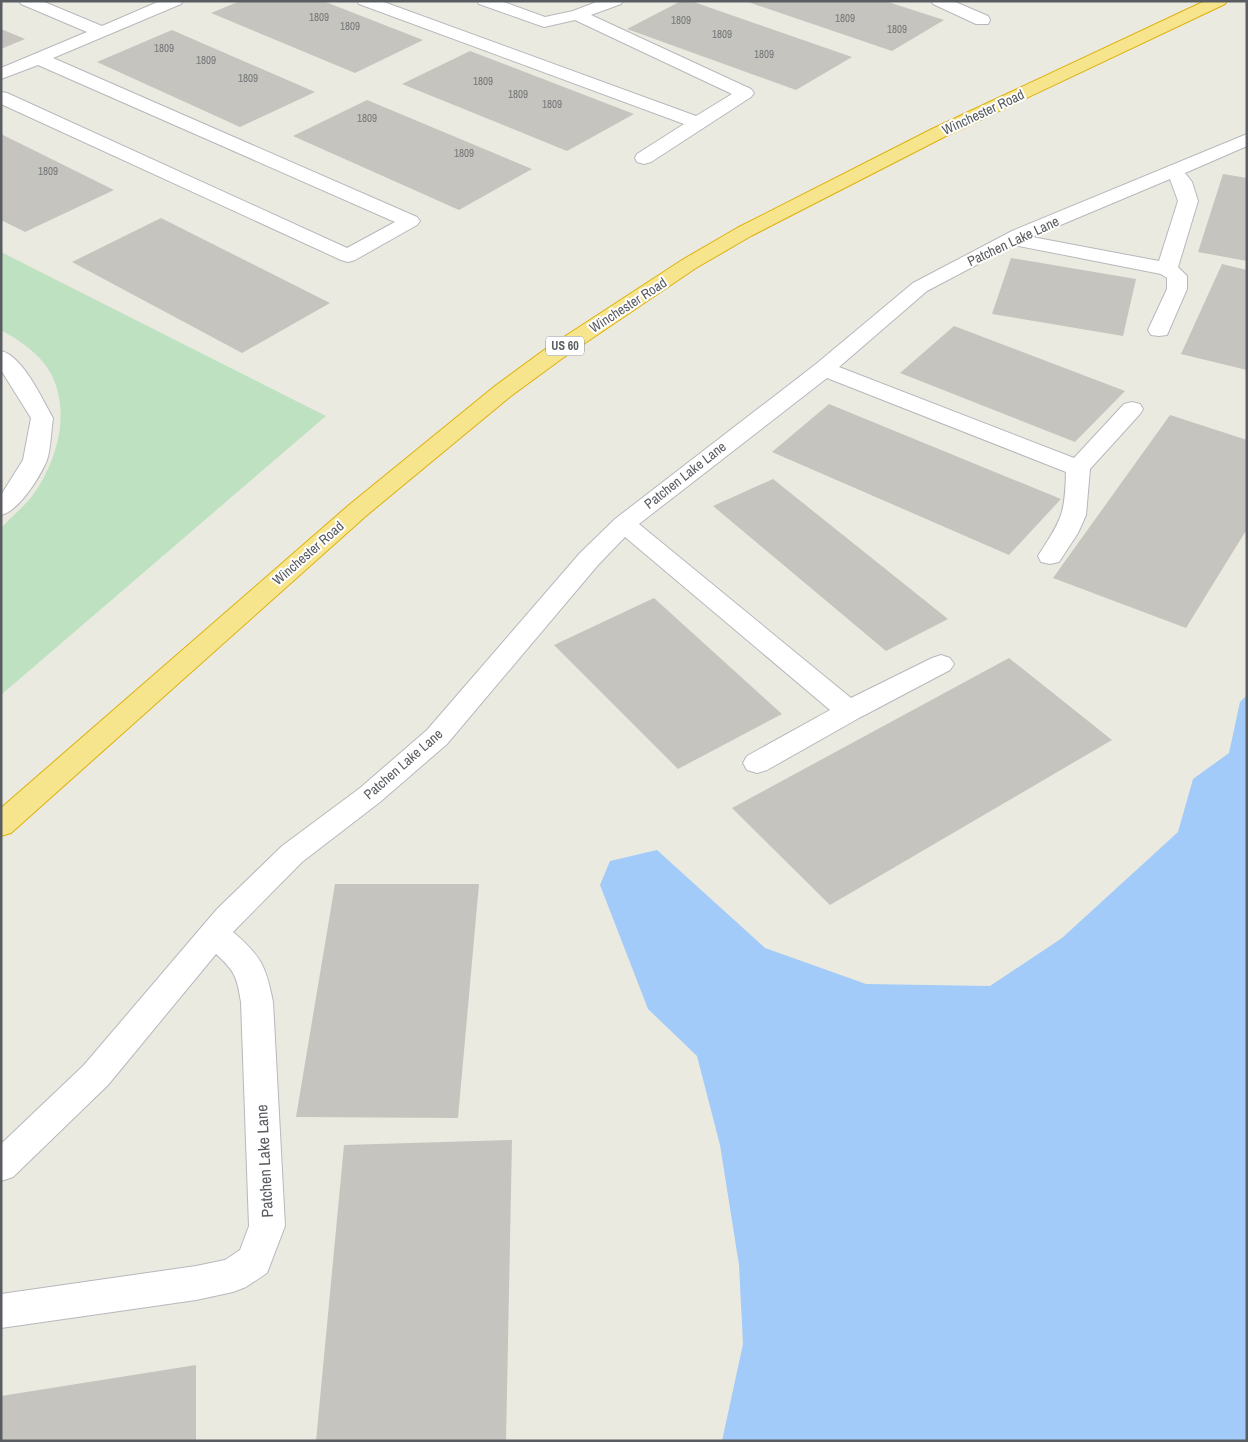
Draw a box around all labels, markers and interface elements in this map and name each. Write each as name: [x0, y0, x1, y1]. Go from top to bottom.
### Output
house number: 1809: [309, 10, 329, 24]
house number: 1809: [835, 11, 855, 25]
house number: 1809: [671, 13, 691, 27]
house number: 1809: [340, 19, 360, 33]
house number: 1809: [887, 22, 907, 36]
house number: 1809: [712, 27, 732, 41]
house number: 1809: [154, 41, 174, 55]
house number: 1809: [754, 47, 774, 61]
house number: 1809: [196, 53, 216, 67]
house number: 1809: [238, 71, 258, 85]
house number: 1809: [473, 74, 493, 88]
street label: Winchester Road: [939, 85, 1027, 139]
house number: 1809: [508, 87, 528, 101]
house number: 1809: [542, 97, 562, 111]
house number: 1809: [357, 111, 377, 125]
house number: 1809: [454, 146, 474, 160]
house number: 1809: [38, 164, 58, 178]
street label: Patchen Lake Lane: [964, 212, 1062, 270]
street label: Winchester Road: [586, 273, 670, 337]
road number: US 60: [546, 336, 584, 356]
street label: Patchen Lake Lane: [640, 437, 730, 513]
street label: Winchester Road: [269, 517, 347, 589]
street label: Patchen Lake Lane: [360, 725, 446, 803]
street label: Patchen Lake Lane: [250, 1104, 278, 1218]

